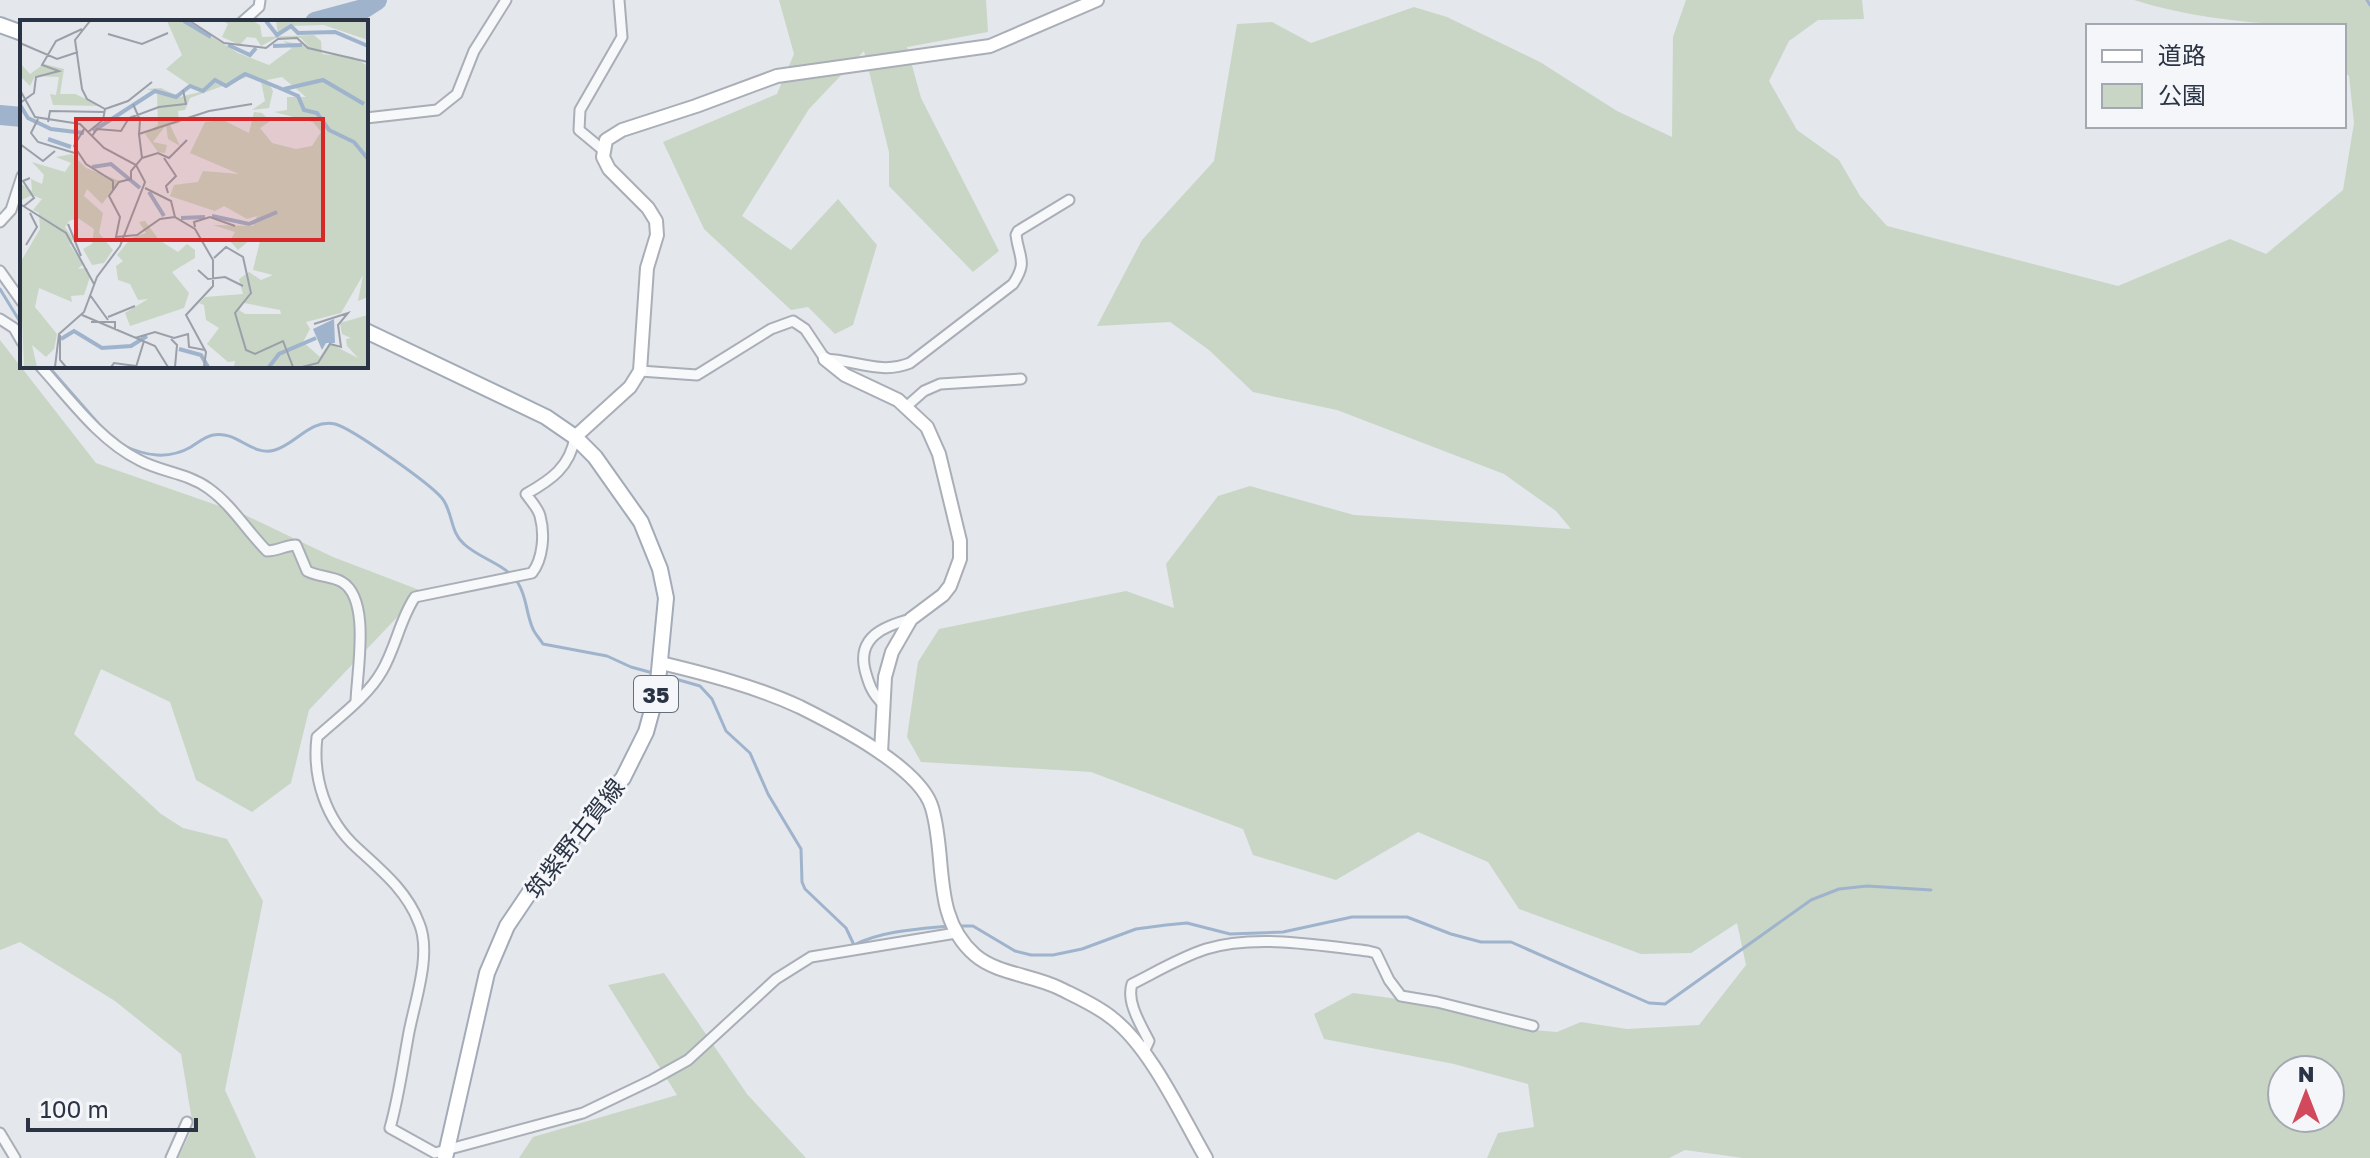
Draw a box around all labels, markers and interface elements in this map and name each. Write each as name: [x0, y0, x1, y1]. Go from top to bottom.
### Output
inset map: [20, 20, 368, 368]
legend: [2086, 24, 2346, 128]
text: 道路: [2158, 40, 2206, 69]
text: 公園: [2158, 80, 2206, 109]
road number: 35: [634, 676, 678, 712]
street label: 筑紫野古賀線: [518, 772, 630, 904]
north arrow: [2266, 1054, 2346, 1134]
text: N: [2298, 1060, 2314, 1087]
scale bar: [28, 1082, 196, 1132]
text: 100 m: [40, 1094, 109, 1123]

